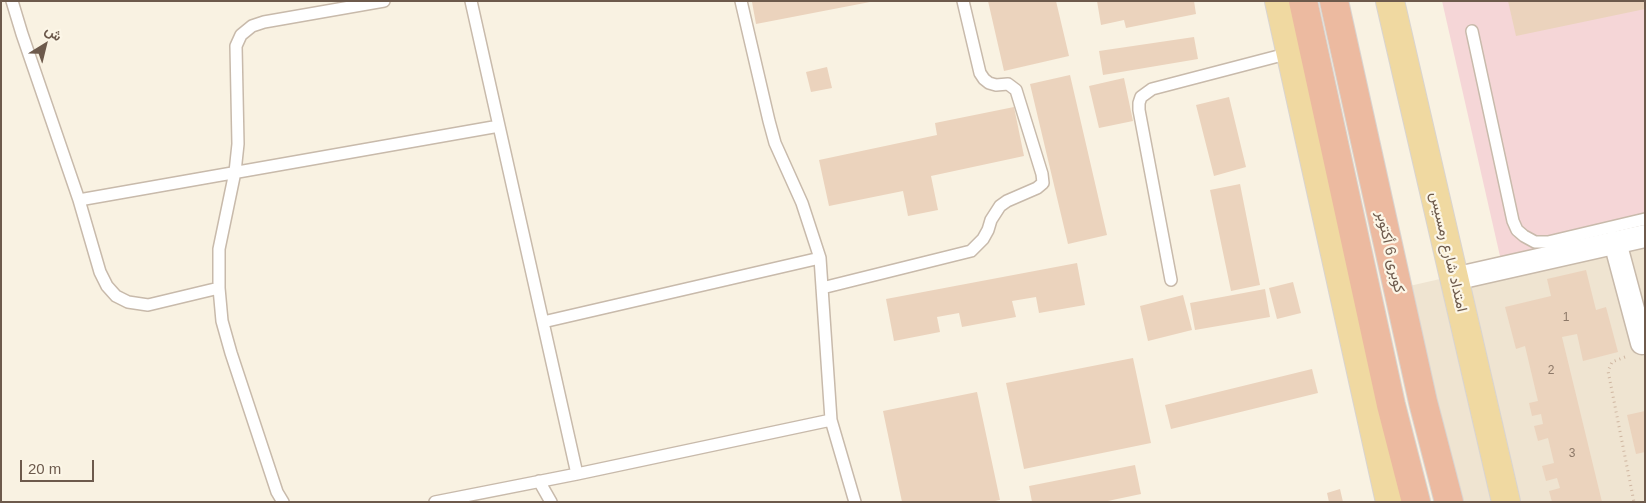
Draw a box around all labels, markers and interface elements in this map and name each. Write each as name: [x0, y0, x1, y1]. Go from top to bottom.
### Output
north arrow: [20, 20, 70, 70]
text: ش: [42, 21, 65, 44]
street label: امتداد شارع رمسيس: [1425, 190, 1471, 314]
street label: كوبرى 6 أكتوبر: [1372, 209, 1408, 295]
house number: 1: [1563, 311, 1569, 325]
house number: 2: [1548, 364, 1554, 378]
house number: 3: [1569, 447, 1575, 461]
scale bar: [22, 450, 96, 482]
text: 20 m: [28, 460, 61, 477]

